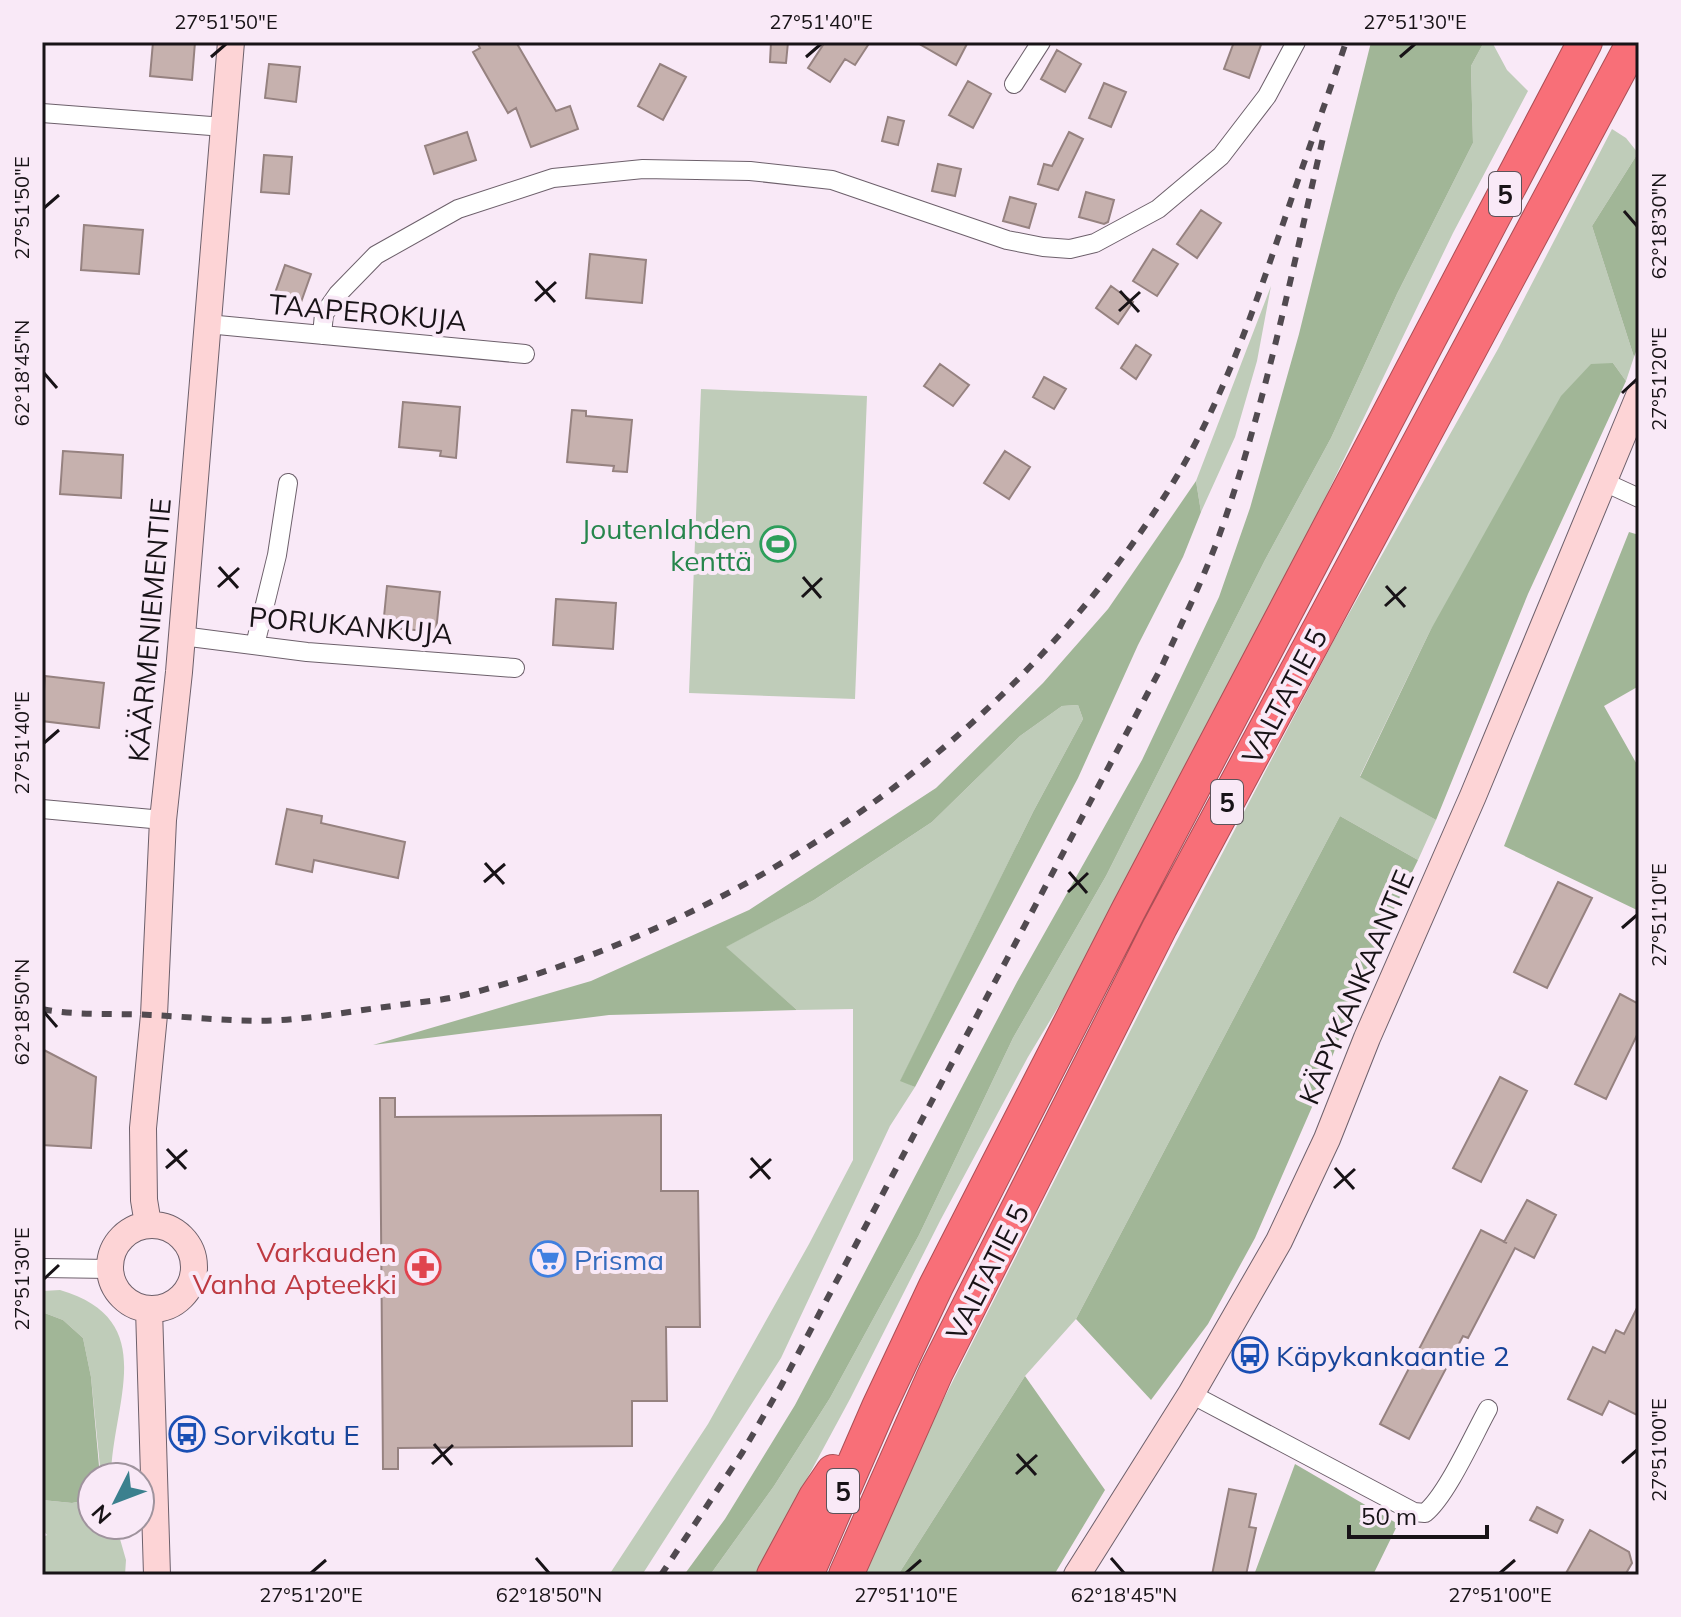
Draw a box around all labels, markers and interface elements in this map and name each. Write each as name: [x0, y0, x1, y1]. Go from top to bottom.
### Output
text: 27°51'50"E: [174, 9, 278, 34]
text: 27°51'40"E: [769, 9, 873, 34]
text: 27°51'30"E: [1363, 9, 1467, 34]
text: 27°51'50"E: [9, 156, 34, 260]
road number: 5: [1489, 172, 1521, 216]
text: 62°18'30"N: [1646, 173, 1671, 279]
street label: TAAPEROKUJA: [268, 286, 469, 338]
text: 62°18'45"N: [9, 320, 34, 426]
text: 27°51'20"E: [1646, 327, 1671, 431]
street label: KÄÄRMENIEMENTIE: [120, 497, 178, 763]
place label: Joutenlahden kenttä: [581, 511, 752, 578]
sports icon: Joutenlahden kenttä: [759, 525, 797, 563]
street label: PORUKANKUJA: [247, 599, 455, 651]
street label: VALTATIE 5: [1234, 622, 1334, 770]
text: 27°51'40"E: [9, 691, 34, 795]
road number: 5: [1211, 780, 1243, 824]
text: 27°51'10"E: [1646, 863, 1671, 967]
street label: KÄPYKANKAANTIE: [1291, 865, 1421, 1109]
text: 62°18'50"N: [9, 959, 34, 1065]
street label: VALTATIE 5: [938, 1198, 1036, 1346]
text: 27°51'30"E: [9, 1227, 34, 1331]
place label: Varkauden Vanha Apteekki: [192, 1234, 397, 1301]
supermarket icon: Prisma: [529, 1240, 567, 1278]
place label: Prisma: [574, 1242, 664, 1277]
pharmacy icon: Varkauden Vanha Apteekki: [404, 1248, 442, 1286]
bus stop icon: Käpykankaantie 2: [1231, 1336, 1269, 1374]
place label: Käpykankaantie 2: [1276, 1338, 1510, 1373]
text: 27°51'00"E: [1646, 1398, 1671, 1502]
bus stop icon: Sorvikatu E: [168, 1415, 206, 1453]
place label: Sorvikatu E: [213, 1417, 360, 1452]
north arrow: [76, 1461, 156, 1541]
road number: 5: [827, 1469, 859, 1513]
scale bar: [1349, 1489, 1487, 1539]
text: N: [85, 1499, 117, 1530]
text: 50 m: [1361, 1501, 1417, 1531]
text: 27°51'20"E: [259, 1582, 363, 1607]
text: 62°18'50"N: [496, 1582, 602, 1607]
text: 27°51'10"E: [854, 1582, 958, 1607]
text: 62°18'45"N: [1071, 1582, 1177, 1607]
text: 27°51'00"E: [1448, 1582, 1552, 1607]

